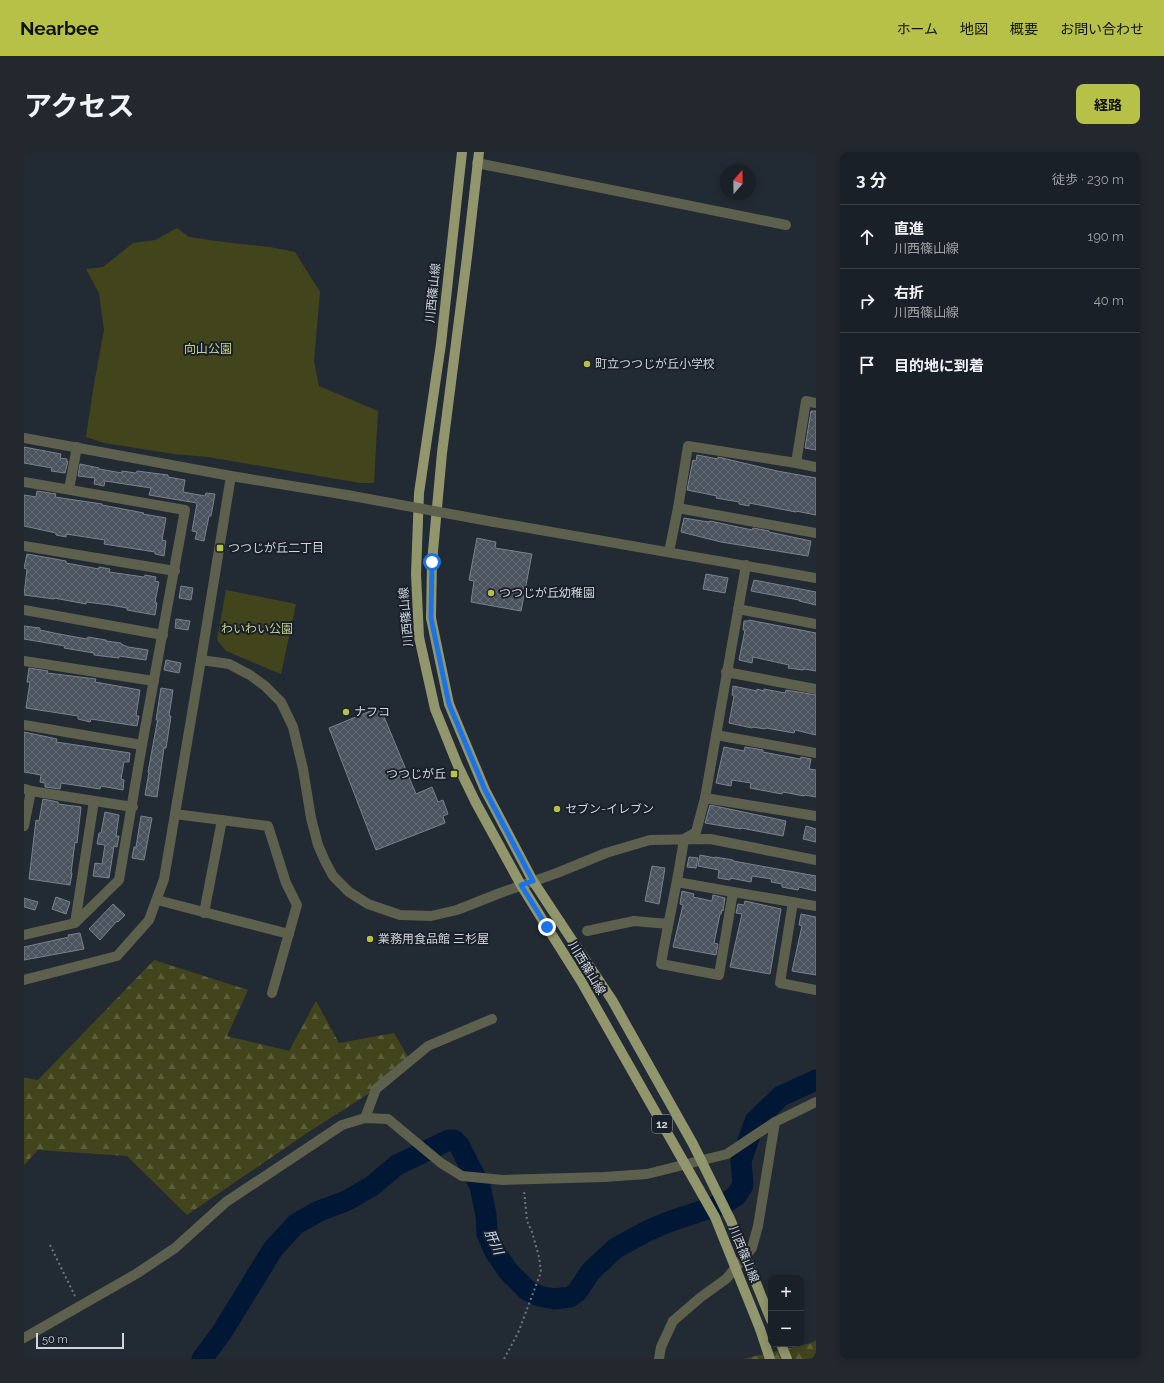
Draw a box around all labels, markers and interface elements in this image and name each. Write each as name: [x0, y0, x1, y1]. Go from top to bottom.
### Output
text: Nearbee: [20, 17, 99, 39]
text: ホーム: [896, 21, 938, 37]
text: 地図: [960, 21, 988, 37]
text: 概要: [1010, 21, 1038, 37]
text: お問い合わせ: [1060, 21, 1144, 37]
button: 経路: [1076, 84, 1140, 124]
text: アクセス: [24, 90, 135, 123]
north arrow: [720, 164, 756, 200]
text: 3 分: [856, 170, 887, 190]
text: 徒歩 · 230 m: [1052, 172, 1124, 187]
text: 直進: [894, 220, 924, 238]
icon: ahead: [856, 226, 878, 248]
text: 190 m: [1088, 229, 1124, 244]
text: 川西篠山線: [894, 241, 959, 256]
street label: 川西篠山線: [423, 262, 443, 324]
text: 右折: [894, 284, 924, 302]
icon: right: [856, 290, 878, 312]
text: 40 m: [1094, 293, 1124, 308]
text: 川西篠山線: [894, 305, 959, 320]
park label: 向山公園: [184, 342, 232, 356]
icon: arrive: [856, 354, 878, 376]
place label: 町立つつじが丘小学校: [595, 357, 715, 371]
text: 目的地に到着: [894, 357, 984, 375]
marker: 町立つつじが丘小学校: [582, 359, 592, 369]
place label: つつじが丘二丁目: [228, 541, 324, 555]
marker: つつじが丘二丁目: [215, 543, 225, 553]
route start: [423, 553, 441, 571]
street label: 川西篠山線: [396, 586, 416, 648]
place label: つつじが丘幼稚園: [499, 586, 595, 600]
marker: つつじが丘幼稚園: [486, 588, 496, 598]
park label: わいわい公園: [221, 622, 293, 636]
place label: ナフコ: [354, 705, 390, 719]
marker: ナフコ: [341, 707, 351, 717]
place label: つつじが丘: [386, 767, 446, 781]
marker: つつじが丘: [449, 769, 459, 779]
place label: セブン-イレブン: [565, 802, 654, 816]
marker: セブン-イレブン: [552, 804, 562, 814]
route end: [538, 918, 556, 936]
place label: 業務用食品館 三杉屋: [378, 932, 489, 946]
marker: 業務用食品館 三杉屋: [365, 934, 375, 944]
street label: 川西篠山線: [566, 939, 608, 997]
road number: 12: [652, 1115, 672, 1133]
street label: 川西篠山線: [726, 1224, 762, 1284]
water label: 肝川: [482, 1227, 507, 1259]
map controls: [768, 1275, 804, 1347]
button: +: [768, 1275, 804, 1311]
button: −: [768, 1311, 804, 1347]
scale bar: [36, 1331, 124, 1350]
text: 50 m: [42, 1333, 68, 1346]

